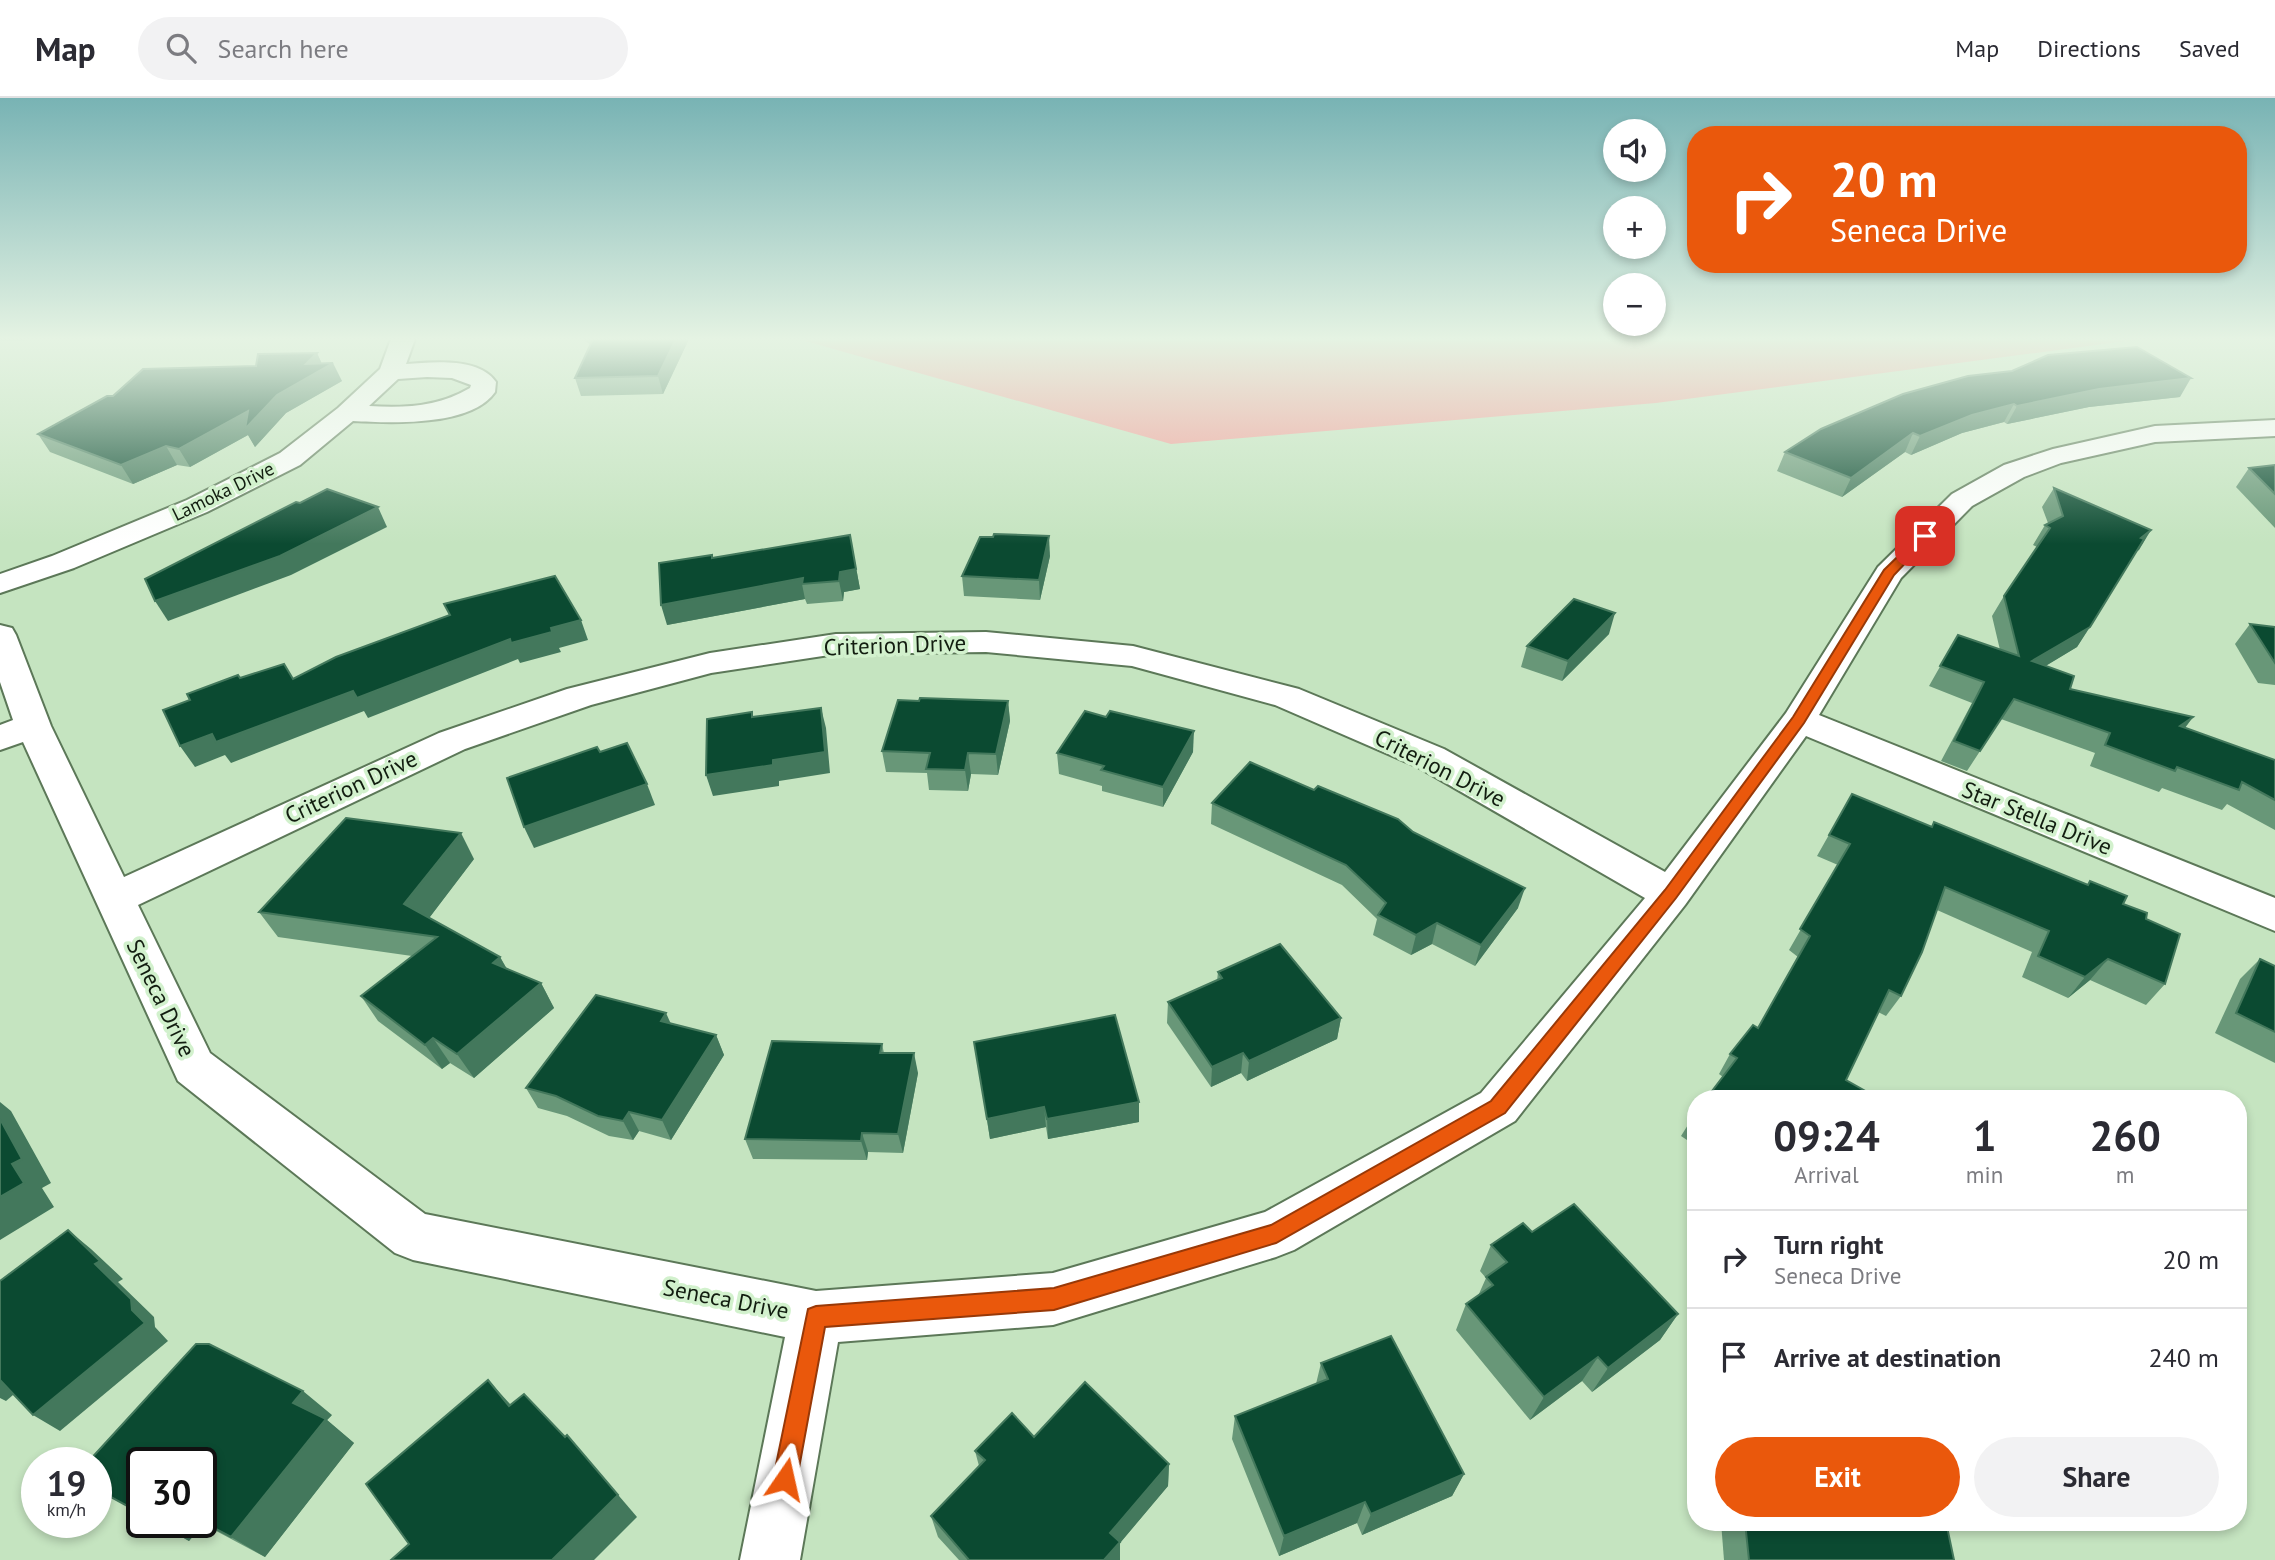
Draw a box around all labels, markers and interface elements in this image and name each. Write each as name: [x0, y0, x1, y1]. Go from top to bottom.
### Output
search box: [138, 17, 628, 80]
text: Map: [35, 27, 96, 70]
icon: search: [162, 29, 200, 67]
text: Search here: [218, 32, 349, 65]
text: Map: [1955, 33, 1999, 64]
text: Directions: [2037, 33, 2141, 64]
text: Saved: [2179, 33, 2240, 64]
map controls: [1603, 119, 1666, 336]
button: sound: [1603, 119, 1666, 182]
text: 20 m: [1830, 147, 1937, 211]
icon: right: [1715, 154, 1806, 245]
button: +: [1603, 196, 1666, 259]
text: Seneca Drive: [1830, 209, 2007, 251]
button: −: [1603, 273, 1666, 336]
street label: Lamoka Drive: [168, 456, 278, 526]
pin: [1895, 506, 1955, 566]
icon: arrive: [1906, 517, 1944, 555]
street label: Criterion Drive: [823, 628, 967, 661]
street label: Criterion Drive: [1370, 722, 1510, 813]
street label: Criterion Drive: [280, 743, 422, 830]
street label: Star Stella Drive: [1958, 774, 2116, 861]
street label: Seneca Drive: [120, 934, 202, 1061]
text: 09:24: [1773, 1108, 1880, 1163]
text: 1: [1973, 1108, 1996, 1163]
text: 260: [2089, 1108, 2161, 1163]
text: Arrival: [1794, 1160, 1859, 1189]
text: min: [1966, 1160, 2003, 1189]
text: m: [2116, 1160, 2134, 1189]
text: Turn right: [1774, 1228, 1883, 1261]
icon: right: [1715, 1240, 1753, 1278]
text: 20 m: [2163, 1243, 2219, 1276]
text: Seneca Drive: [1774, 1261, 1901, 1290]
street label: Seneca Drive: [661, 1272, 791, 1325]
icon: arrive: [1715, 1338, 1753, 1376]
text: Arrive at destination: [1774, 1341, 2001, 1374]
text: 240 m: [2148, 1341, 2219, 1374]
button: Exit: [1715, 1437, 1960, 1517]
button: Share: [1974, 1437, 2219, 1517]
position arrow: [748, 1442, 822, 1516]
speed limit sign: 30: [126, 1447, 217, 1538]
text: 19: [47, 1460, 86, 1506]
text: km/h: [47, 1498, 86, 1521]

